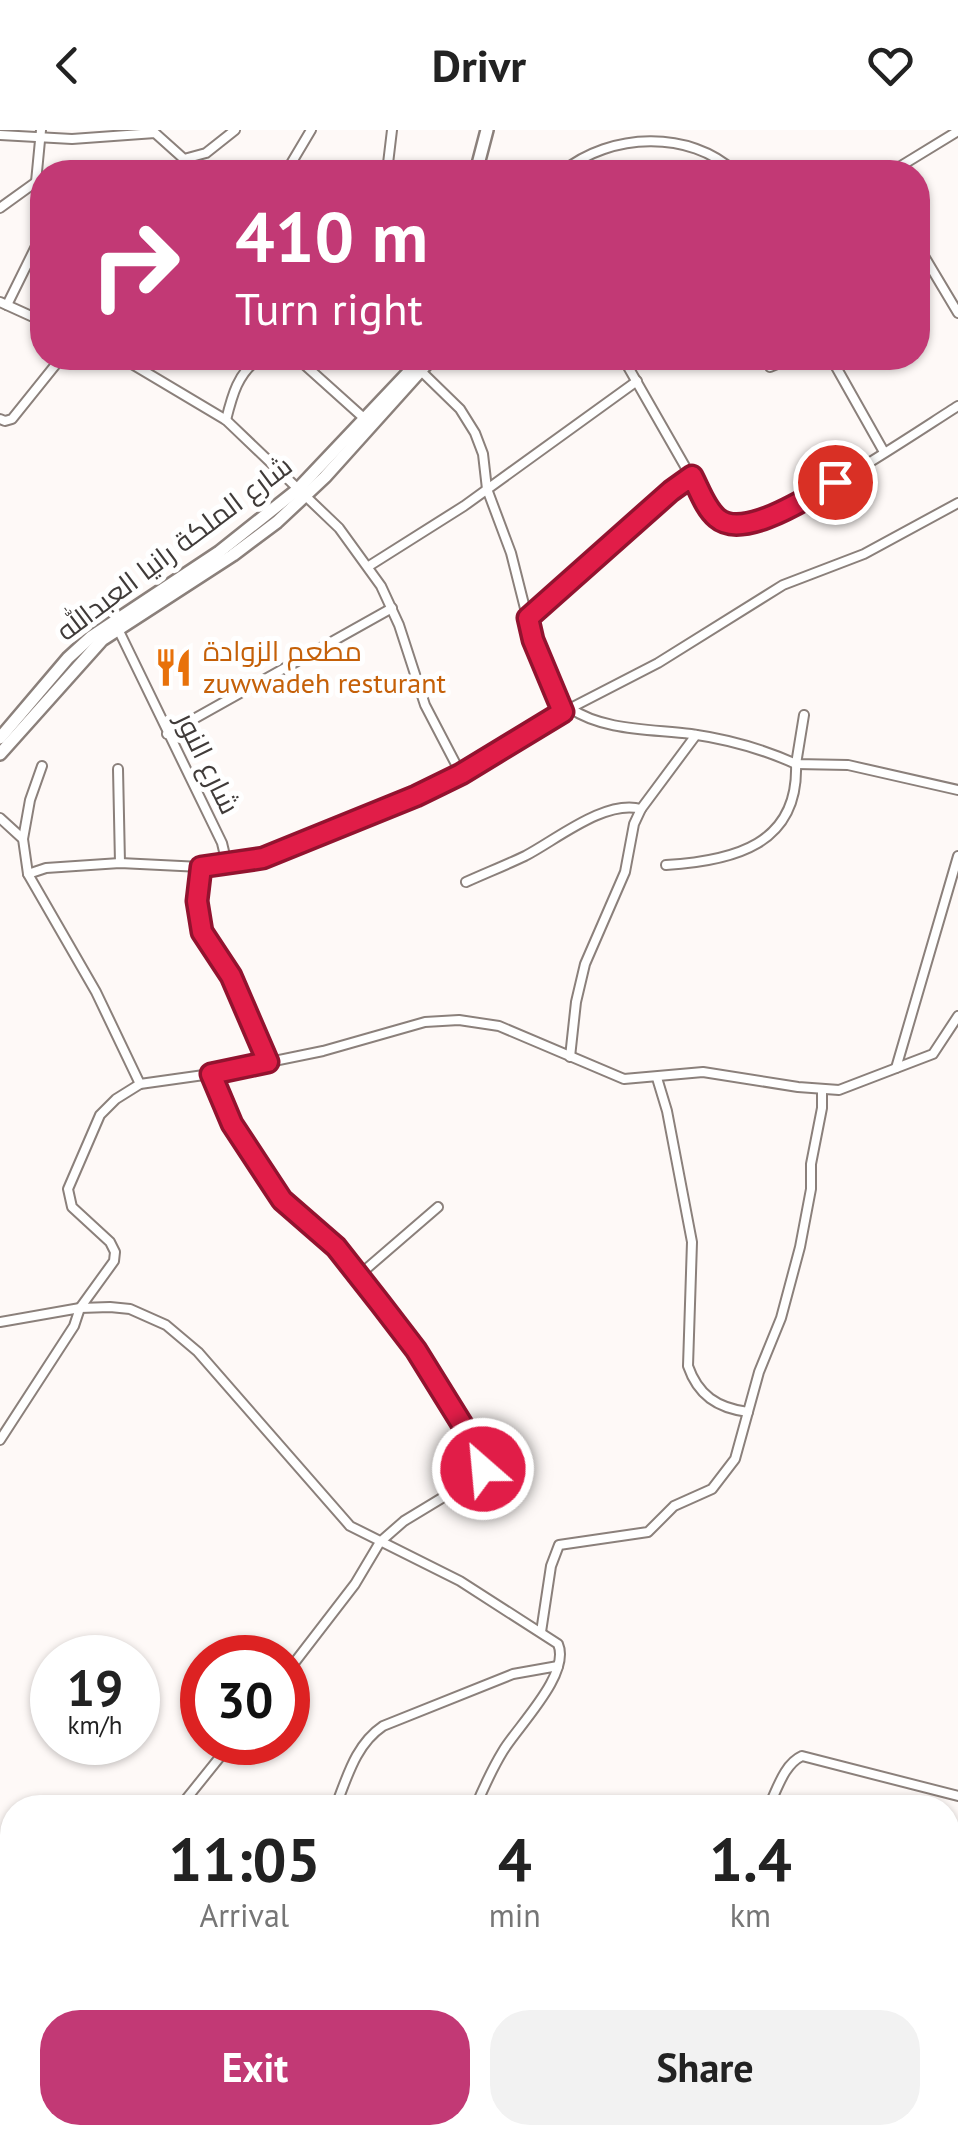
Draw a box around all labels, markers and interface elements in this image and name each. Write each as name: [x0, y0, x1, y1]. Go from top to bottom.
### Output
text: Drivr: [432, 36, 526, 94]
icon: back: [40, 38, 95, 93]
icon: heart: [863, 38, 918, 93]
text: 410 m: [235, 191, 428, 281]
icon: right: [70, 200, 200, 330]
text: Turn right: [235, 279, 423, 337]
pin: [793, 440, 878, 525]
street label: شارع الملكة رانيا العبدالله: [48, 447, 300, 649]
icon: arrive: [808, 455, 863, 510]
place label: مطعم الزوادة zuwwadeh resturant: [203, 632, 447, 701]
restaurant icon: مطعم الزوادة zuwwadeh resturant: [152, 646, 194, 688]
street label: شارع النور: [166, 704, 249, 820]
position arrow: [431, 1417, 535, 1521]
speed limit sign: 30: [180, 1635, 310, 1765]
text: 19: [67, 1655, 123, 1720]
text: km/h: [68, 1709, 122, 1741]
text: 11:05: [168, 1820, 320, 1898]
text: 4: [498, 1820, 532, 1898]
text: 1.4: [709, 1820, 792, 1898]
text: Arrival: [199, 1894, 289, 1936]
text: min: [489, 1894, 541, 1936]
text: km: [730, 1894, 771, 1936]
button: Exit: [40, 2010, 470, 2125]
button: Share: [490, 2010, 920, 2125]

